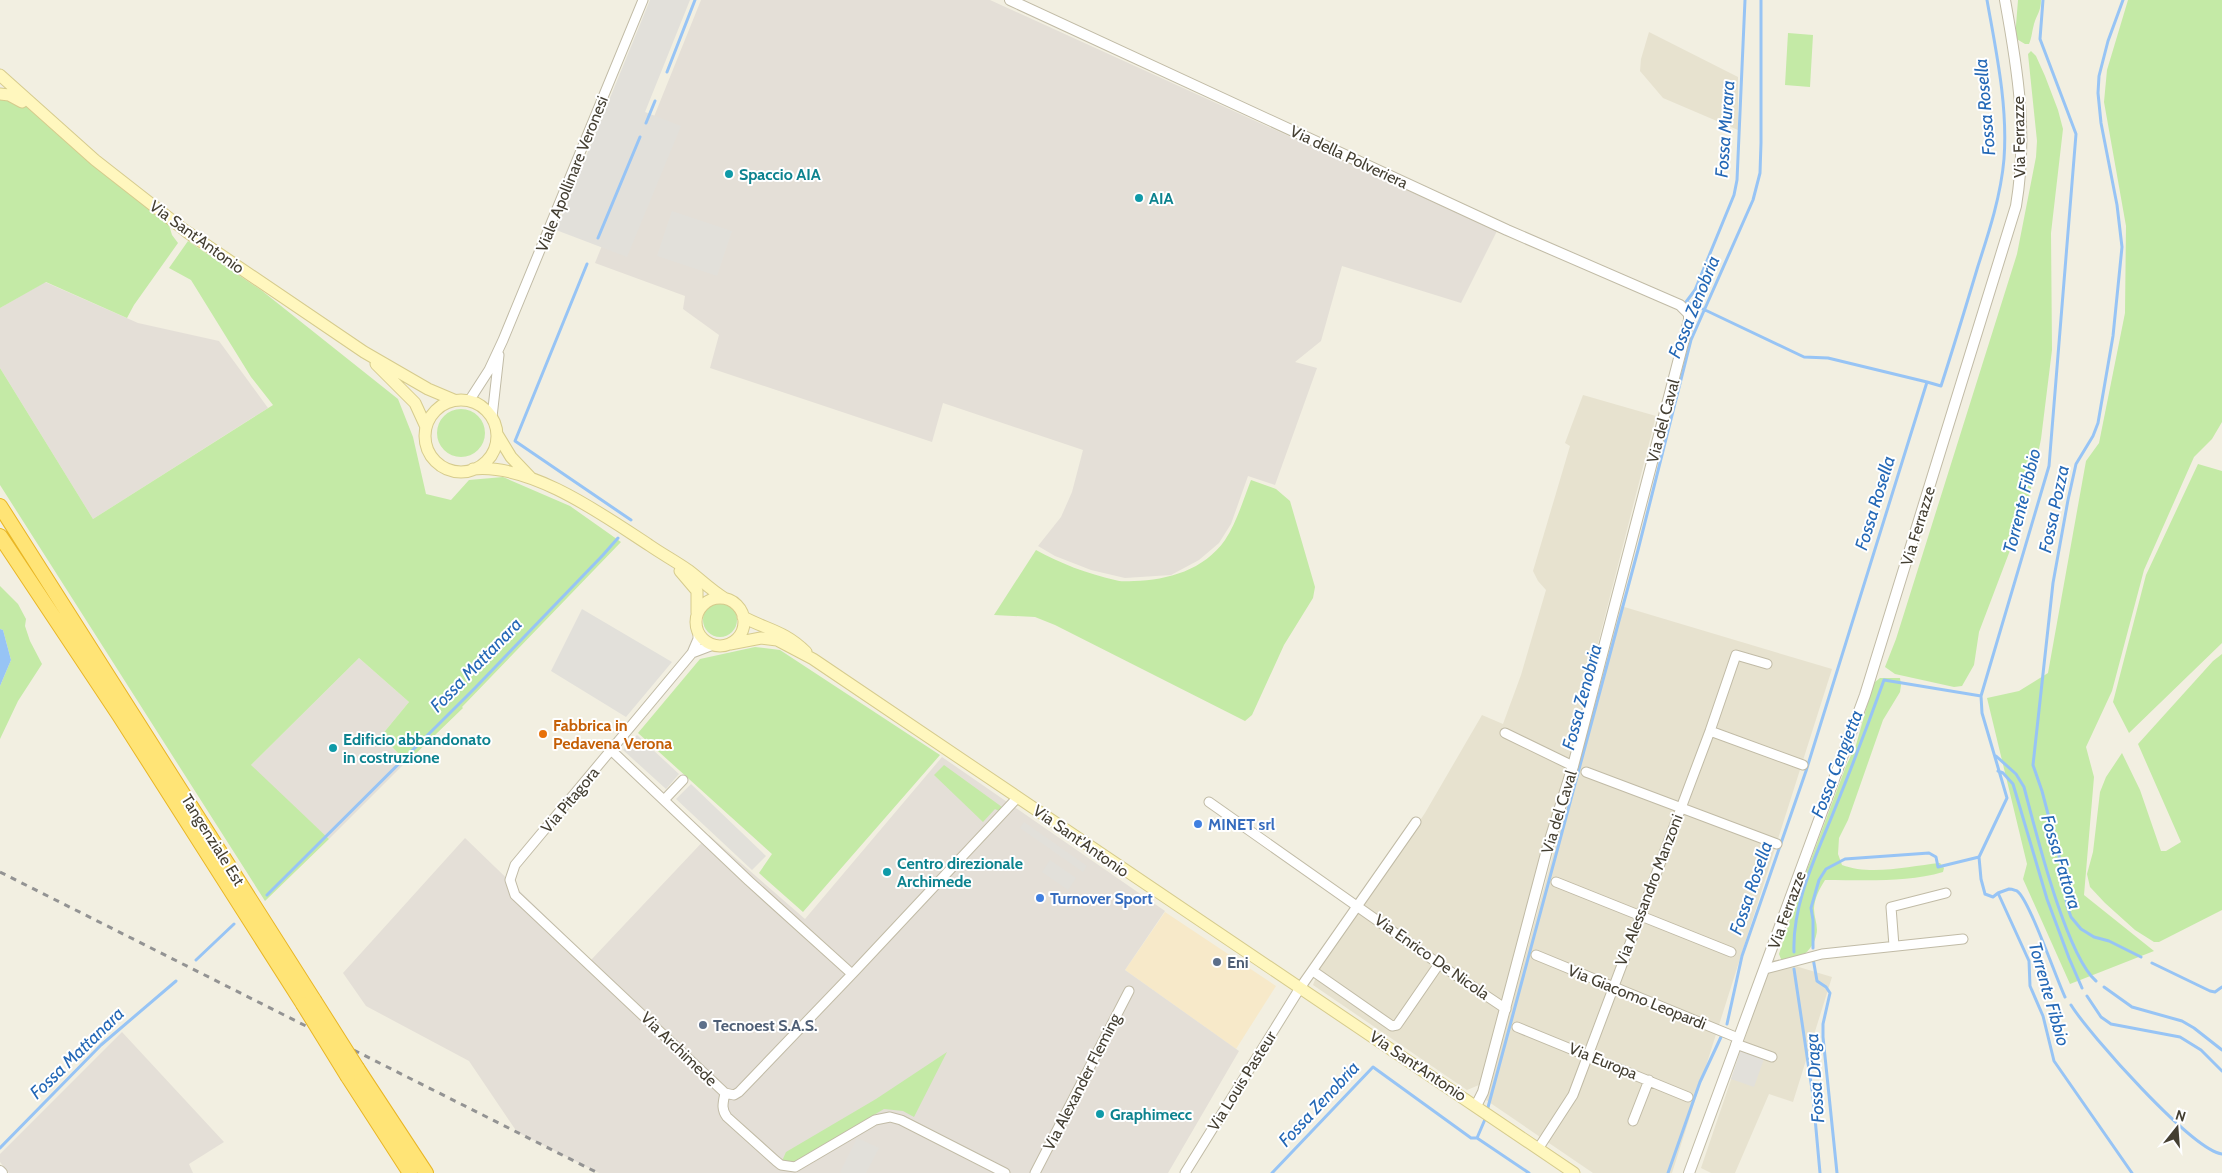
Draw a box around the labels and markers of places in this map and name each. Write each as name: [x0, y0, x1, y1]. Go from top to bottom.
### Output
place label: Spaccio AIA: [739, 165, 821, 184]
marker: Spaccio AIA: [723, 168, 735, 180]
place label: AIA: [1149, 189, 1174, 208]
marker: AIA: [1133, 192, 1145, 204]
place label: Fabbrica in Pedavena Verona: [553, 716, 672, 753]
marker: Fabbrica in Pedavena Verona: [537, 728, 549, 740]
place label: Edificio abbandonato in costruzione: [343, 730, 491, 767]
marker: Edificio abbandonato in costruzione: [327, 742, 339, 754]
place label: MINET srl: [1208, 815, 1275, 834]
marker: MINET srl: [1192, 818, 1204, 830]
place label: Centro direzionale Archimede: [897, 854, 1023, 891]
marker: Centro direzionale Archimede: [881, 866, 893, 878]
place label: Turnover Sport: [1050, 889, 1153, 908]
marker: Turnover Sport: [1034, 892, 1046, 904]
place label: Eni: [1227, 953, 1249, 972]
marker: Eni: [1211, 956, 1223, 968]
place label: Tecnoest S.A.S.: [713, 1016, 818, 1035]
marker: Tecnoest S.A.S.: [697, 1019, 709, 1031]
place label: Graphimecc: [1110, 1105, 1192, 1124]
marker: Graphimecc: [1094, 1108, 1106, 1120]

